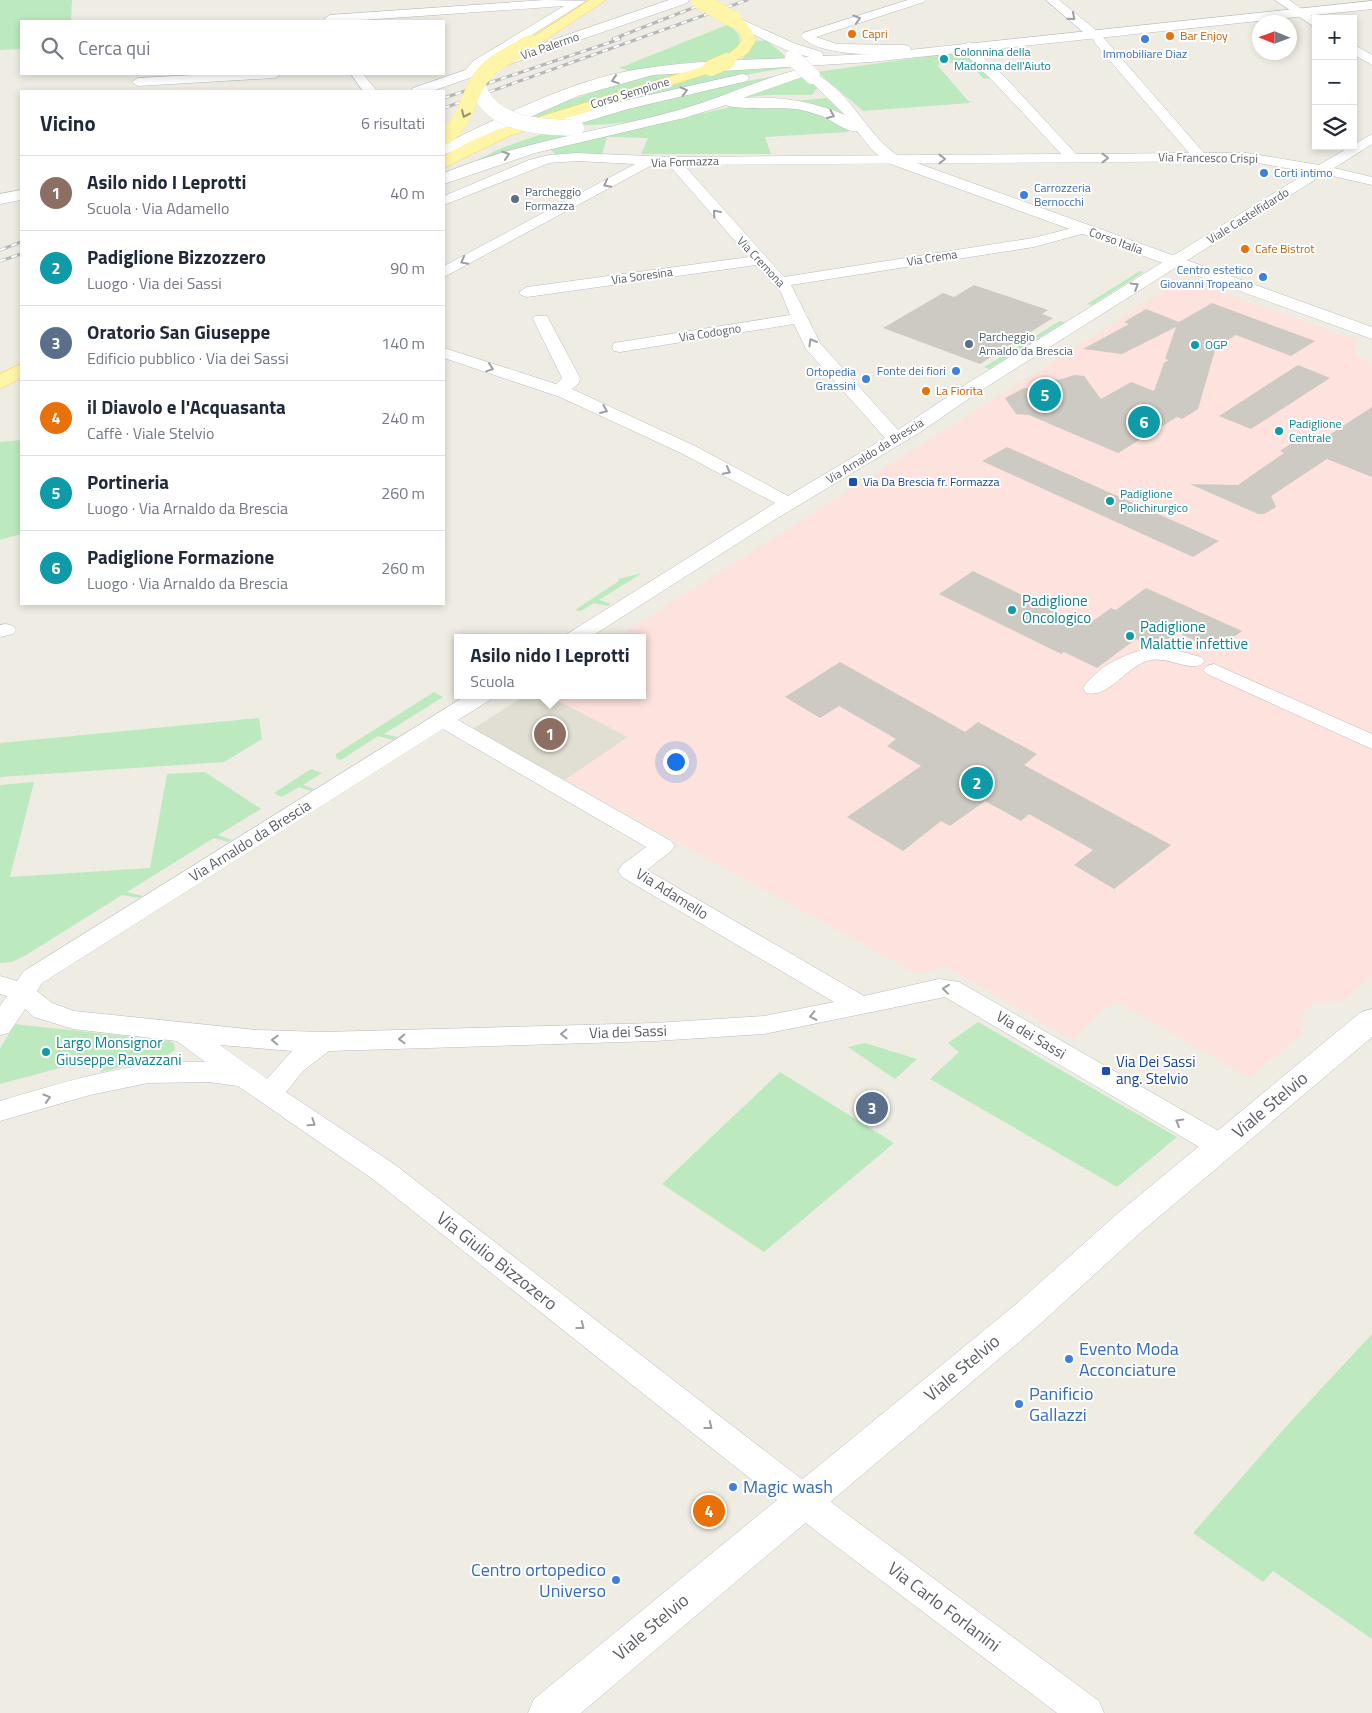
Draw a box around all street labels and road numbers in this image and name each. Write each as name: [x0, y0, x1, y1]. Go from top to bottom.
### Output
street label: Via Palermo: [518, 27, 582, 64]
street label: Corso Sempione: [588, 71, 672, 114]
street label: Via Francesco Crispi: [1158, 147, 1258, 168]
street label: Via Formazza: [651, 151, 719, 172]
street label: Viale Castelfidardo: [1203, 183, 1293, 249]
street label: Corso Italia: [1087, 222, 1146, 259]
street label: Via Cremona: [733, 232, 790, 291]
street label: Via Crema: [905, 244, 959, 271]
street label: Via Soresina: [610, 262, 674, 289]
street label: Via Codogno: [678, 318, 742, 347]
street label: Via Arnaldo da Brescia: [822, 413, 927, 488]
street label: Via Arnaldo da Brescia: [184, 793, 316, 887]
street label: Via Adamello: [631, 862, 713, 925]
street label: Via dei Sassi: [992, 1005, 1071, 1064]
street label: Via dei Sassi: [589, 1019, 667, 1044]
street label: Viale Stelvio: [1226, 1065, 1314, 1145]
street label: Via Giulio Bizzozero: [431, 1205, 564, 1317]
street label: Viale Stelvio: [918, 1328, 1006, 1408]
street label: Via Carlo Forlanini: [882, 1555, 1006, 1658]
street label: Viale Stelvio: [607, 1587, 695, 1667]

